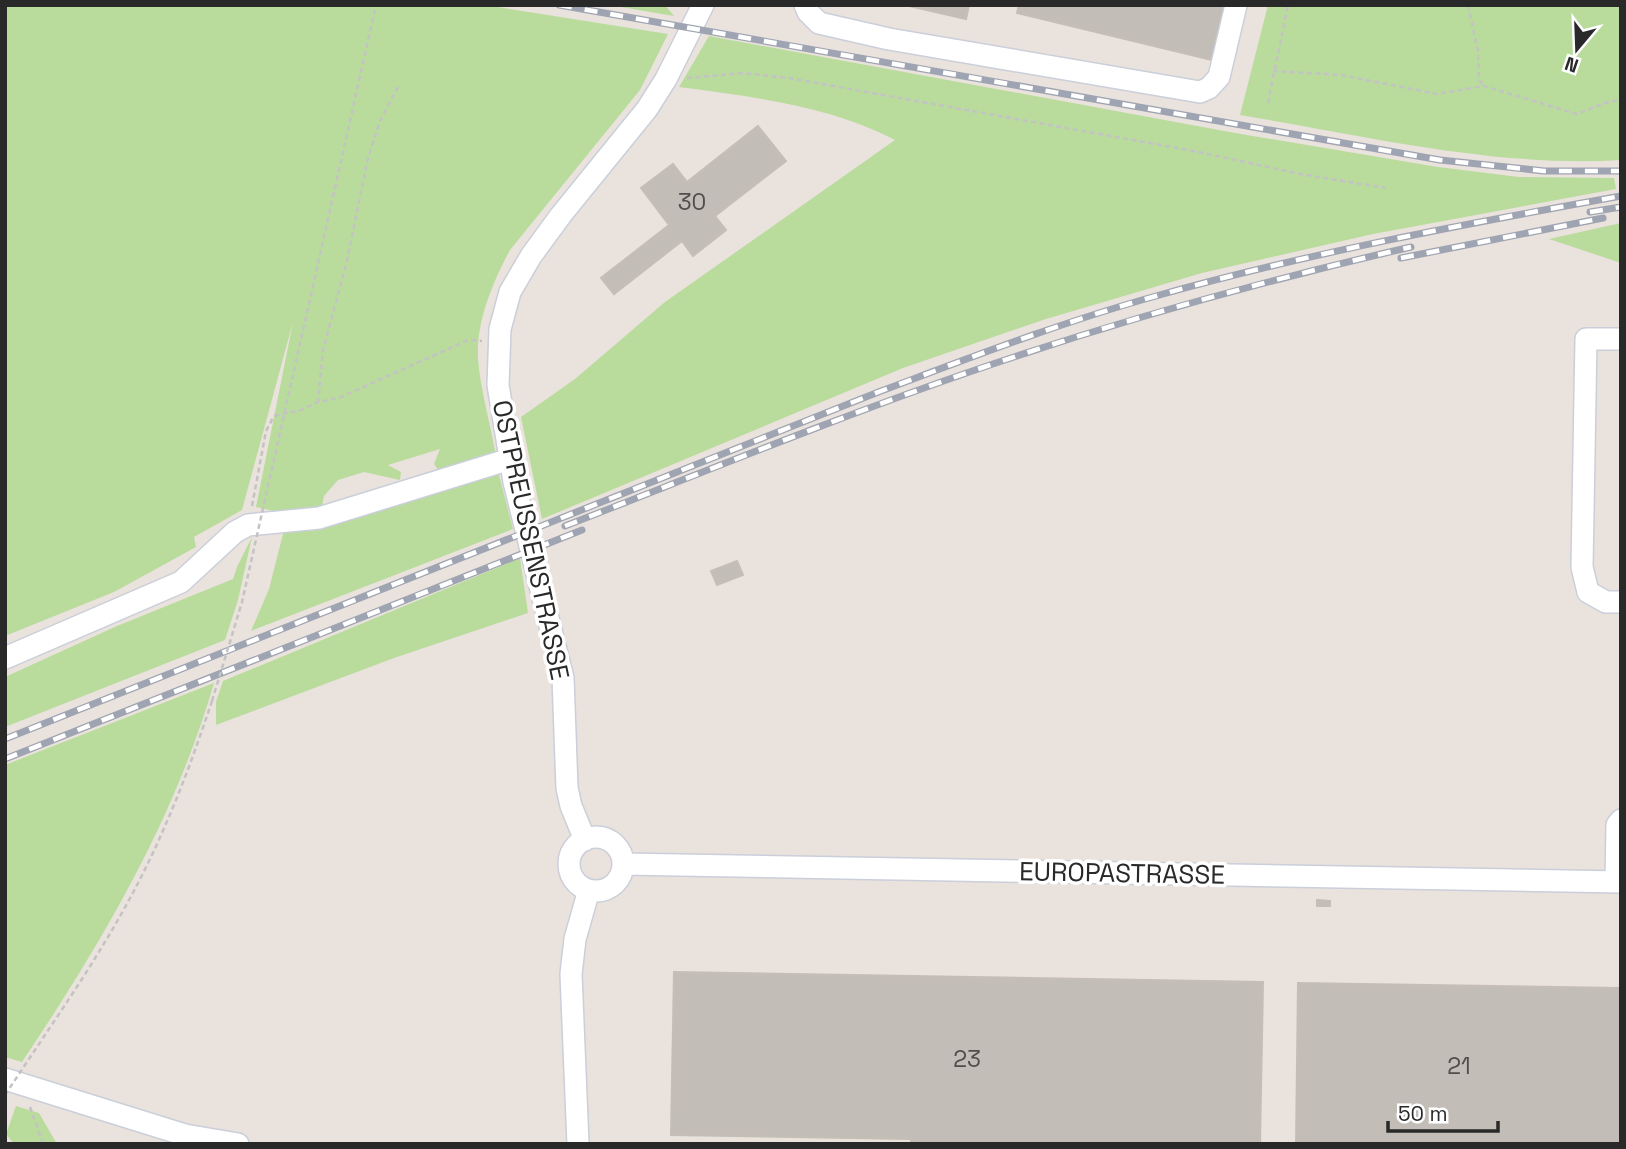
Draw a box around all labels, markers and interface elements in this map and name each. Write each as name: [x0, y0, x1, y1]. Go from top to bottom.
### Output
north arrow: [1542, 14, 1612, 84]
text: N: [1562, 51, 1582, 78]
house number: 30: [678, 187, 706, 217]
street label: OSTPREUSSENSTRASSE: [485, 397, 577, 683]
street label: EUROPASTRASSE: [1019, 854, 1225, 892]
house number: 23: [953, 1044, 981, 1074]
house number: 21: [1447, 1051, 1471, 1081]
scale bar: [1388, 1090, 1498, 1134]
text: 50 m: [1398, 1100, 1448, 1127]

